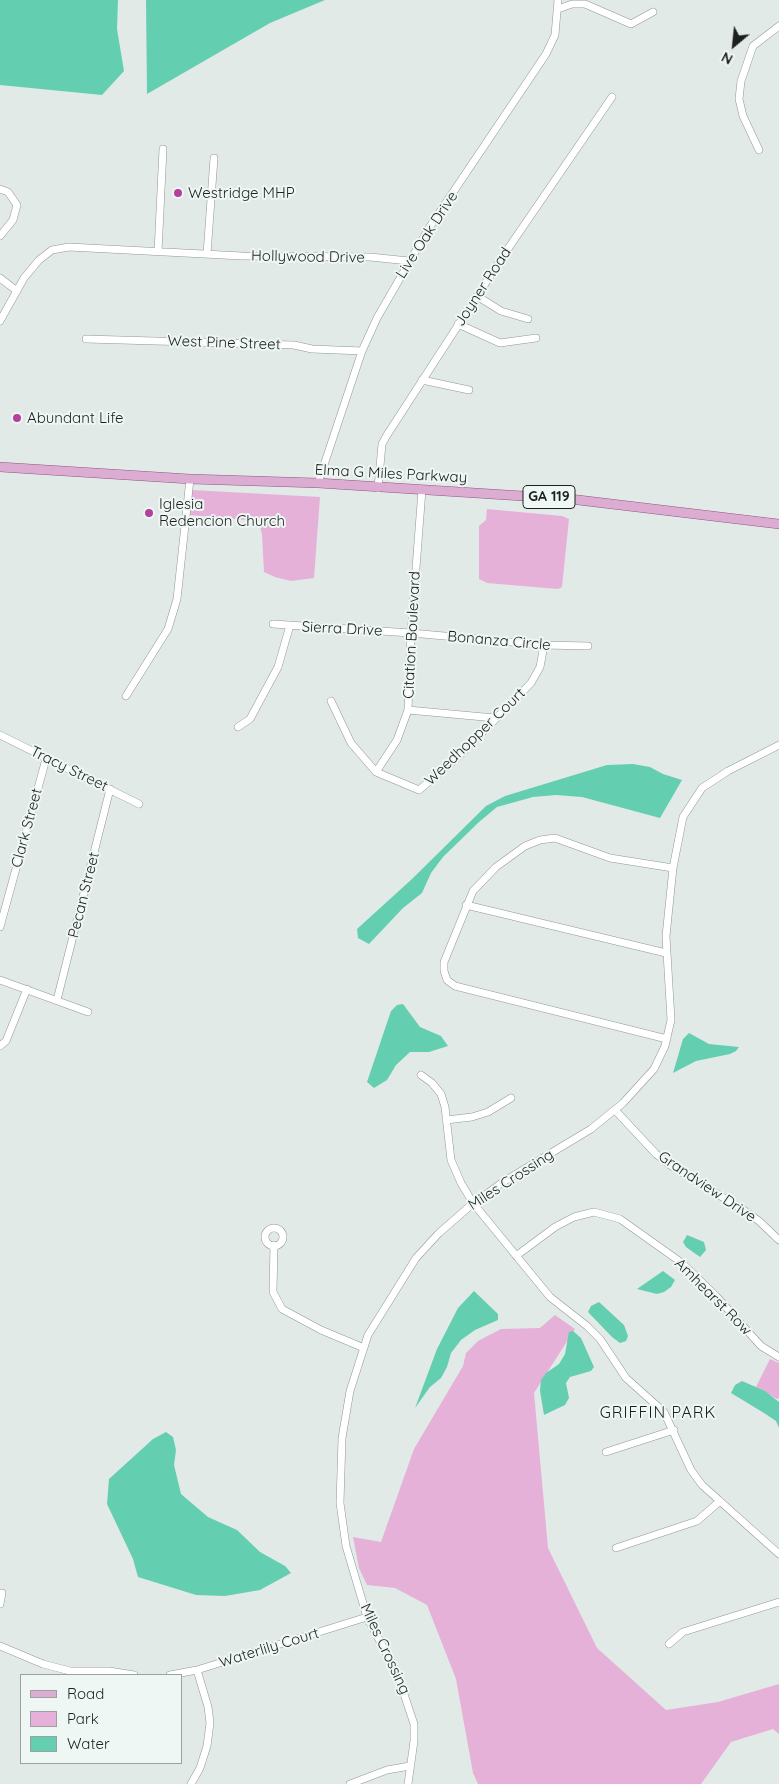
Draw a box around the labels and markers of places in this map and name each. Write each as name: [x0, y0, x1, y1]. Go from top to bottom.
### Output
place label: Westridge MHP: [188, 184, 295, 202]
marker: Westridge MHP: [172, 187, 184, 199]
place label: Abundant Life: [27, 409, 124, 427]
marker: Abundant Life: [11, 412, 23, 424]
place label: Iglesia Redencion Church: [159, 495, 285, 530]
marker: Iglesia Redencion Church: [143, 507, 155, 519]

